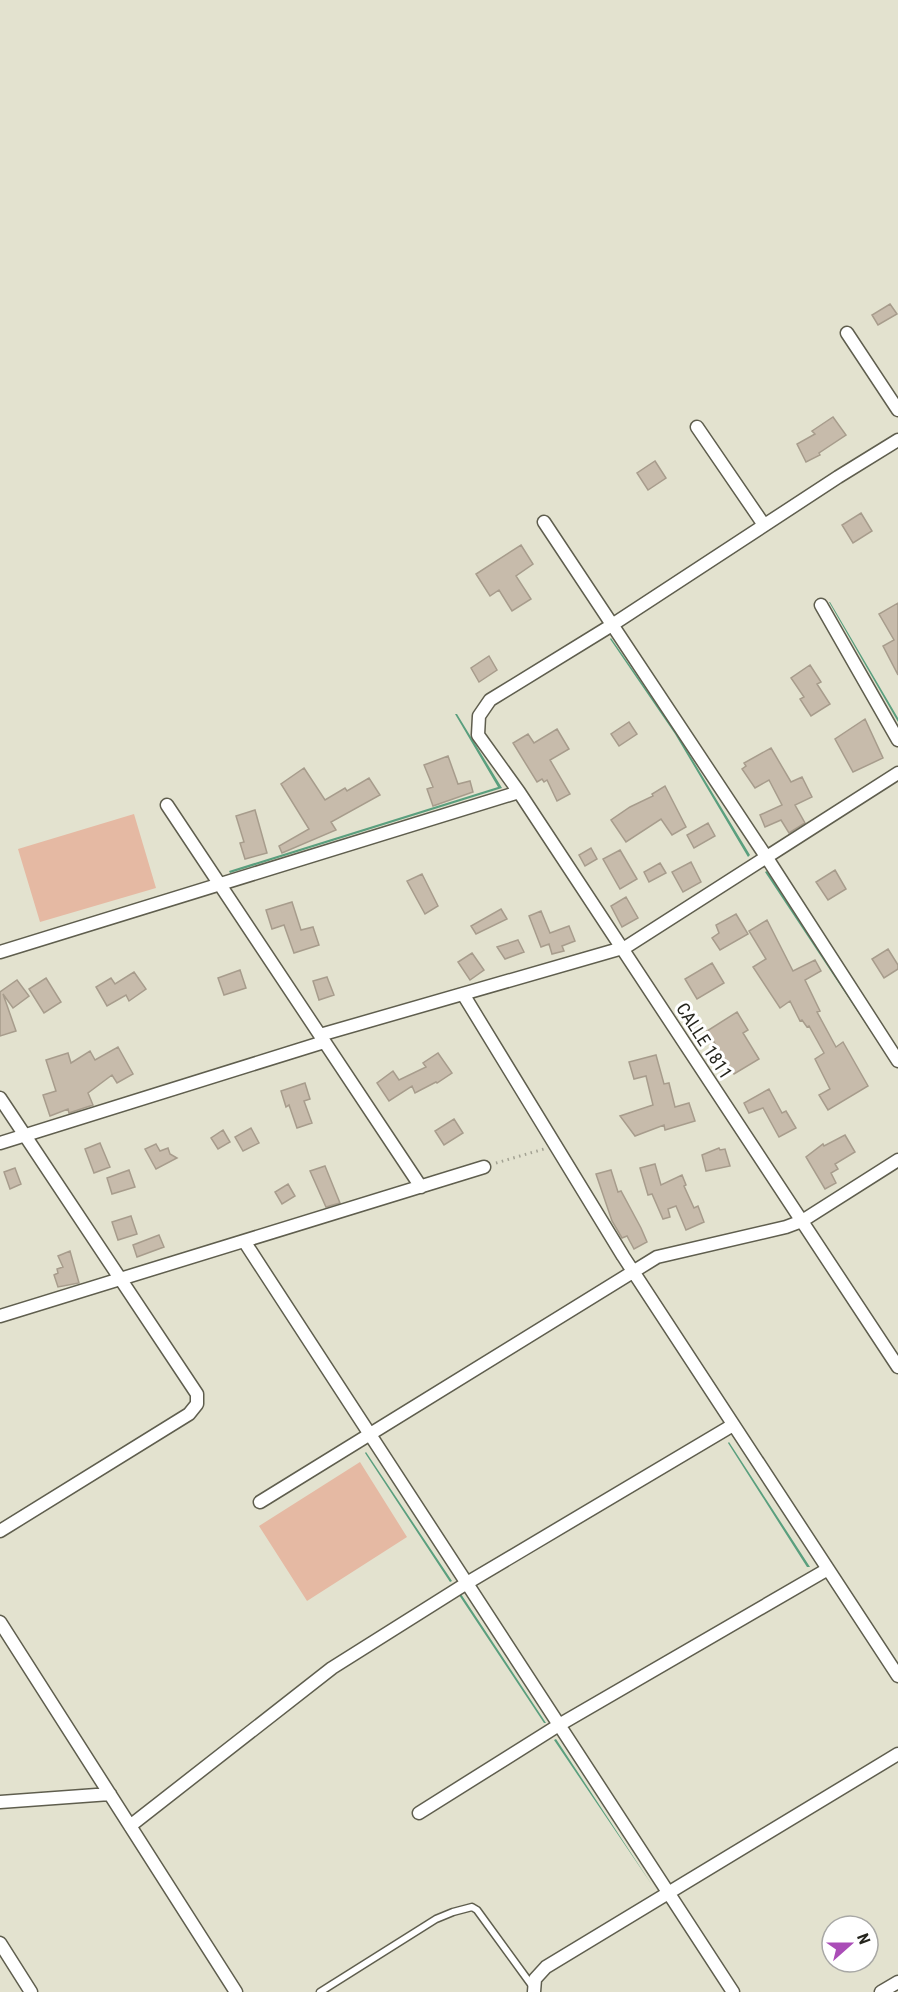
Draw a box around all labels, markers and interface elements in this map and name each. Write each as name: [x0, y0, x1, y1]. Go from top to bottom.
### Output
street label: CALLE 1811: [672, 999, 737, 1083]
north arrow: [820, 1914, 880, 1974]
text: N: [853, 1931, 874, 1947]

